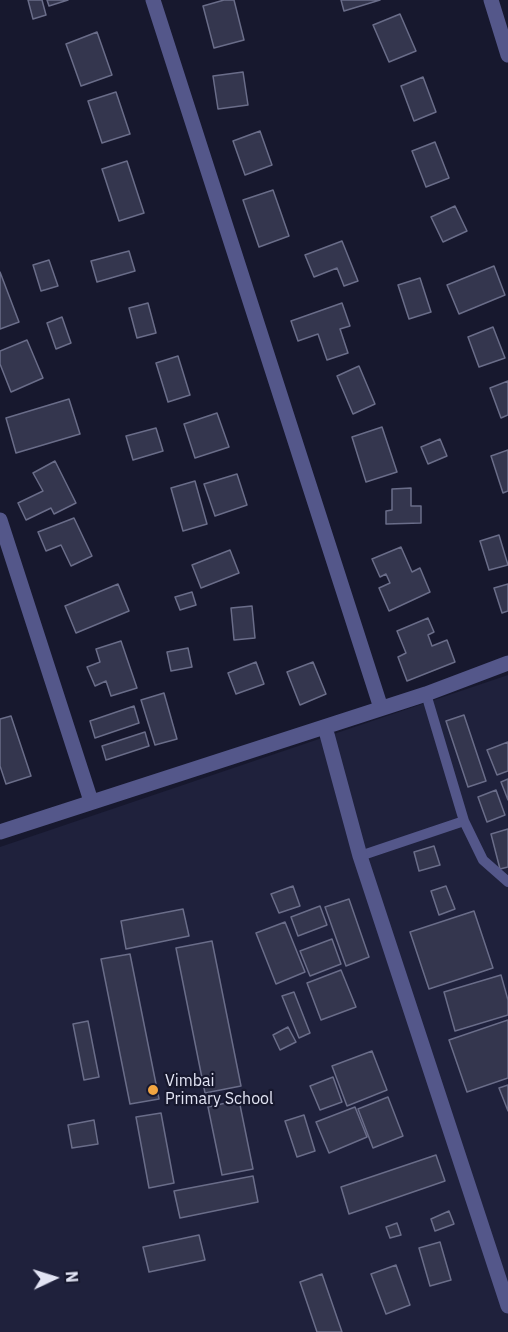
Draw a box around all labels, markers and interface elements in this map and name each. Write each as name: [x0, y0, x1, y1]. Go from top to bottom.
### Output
place label: Vimbai Primary School: [165, 1071, 273, 1109]
marker: Vimbai Primary School: [146, 1083, 160, 1097]
north arrow: [24, 1248, 84, 1308]
text: N: [62, 1270, 82, 1283]

